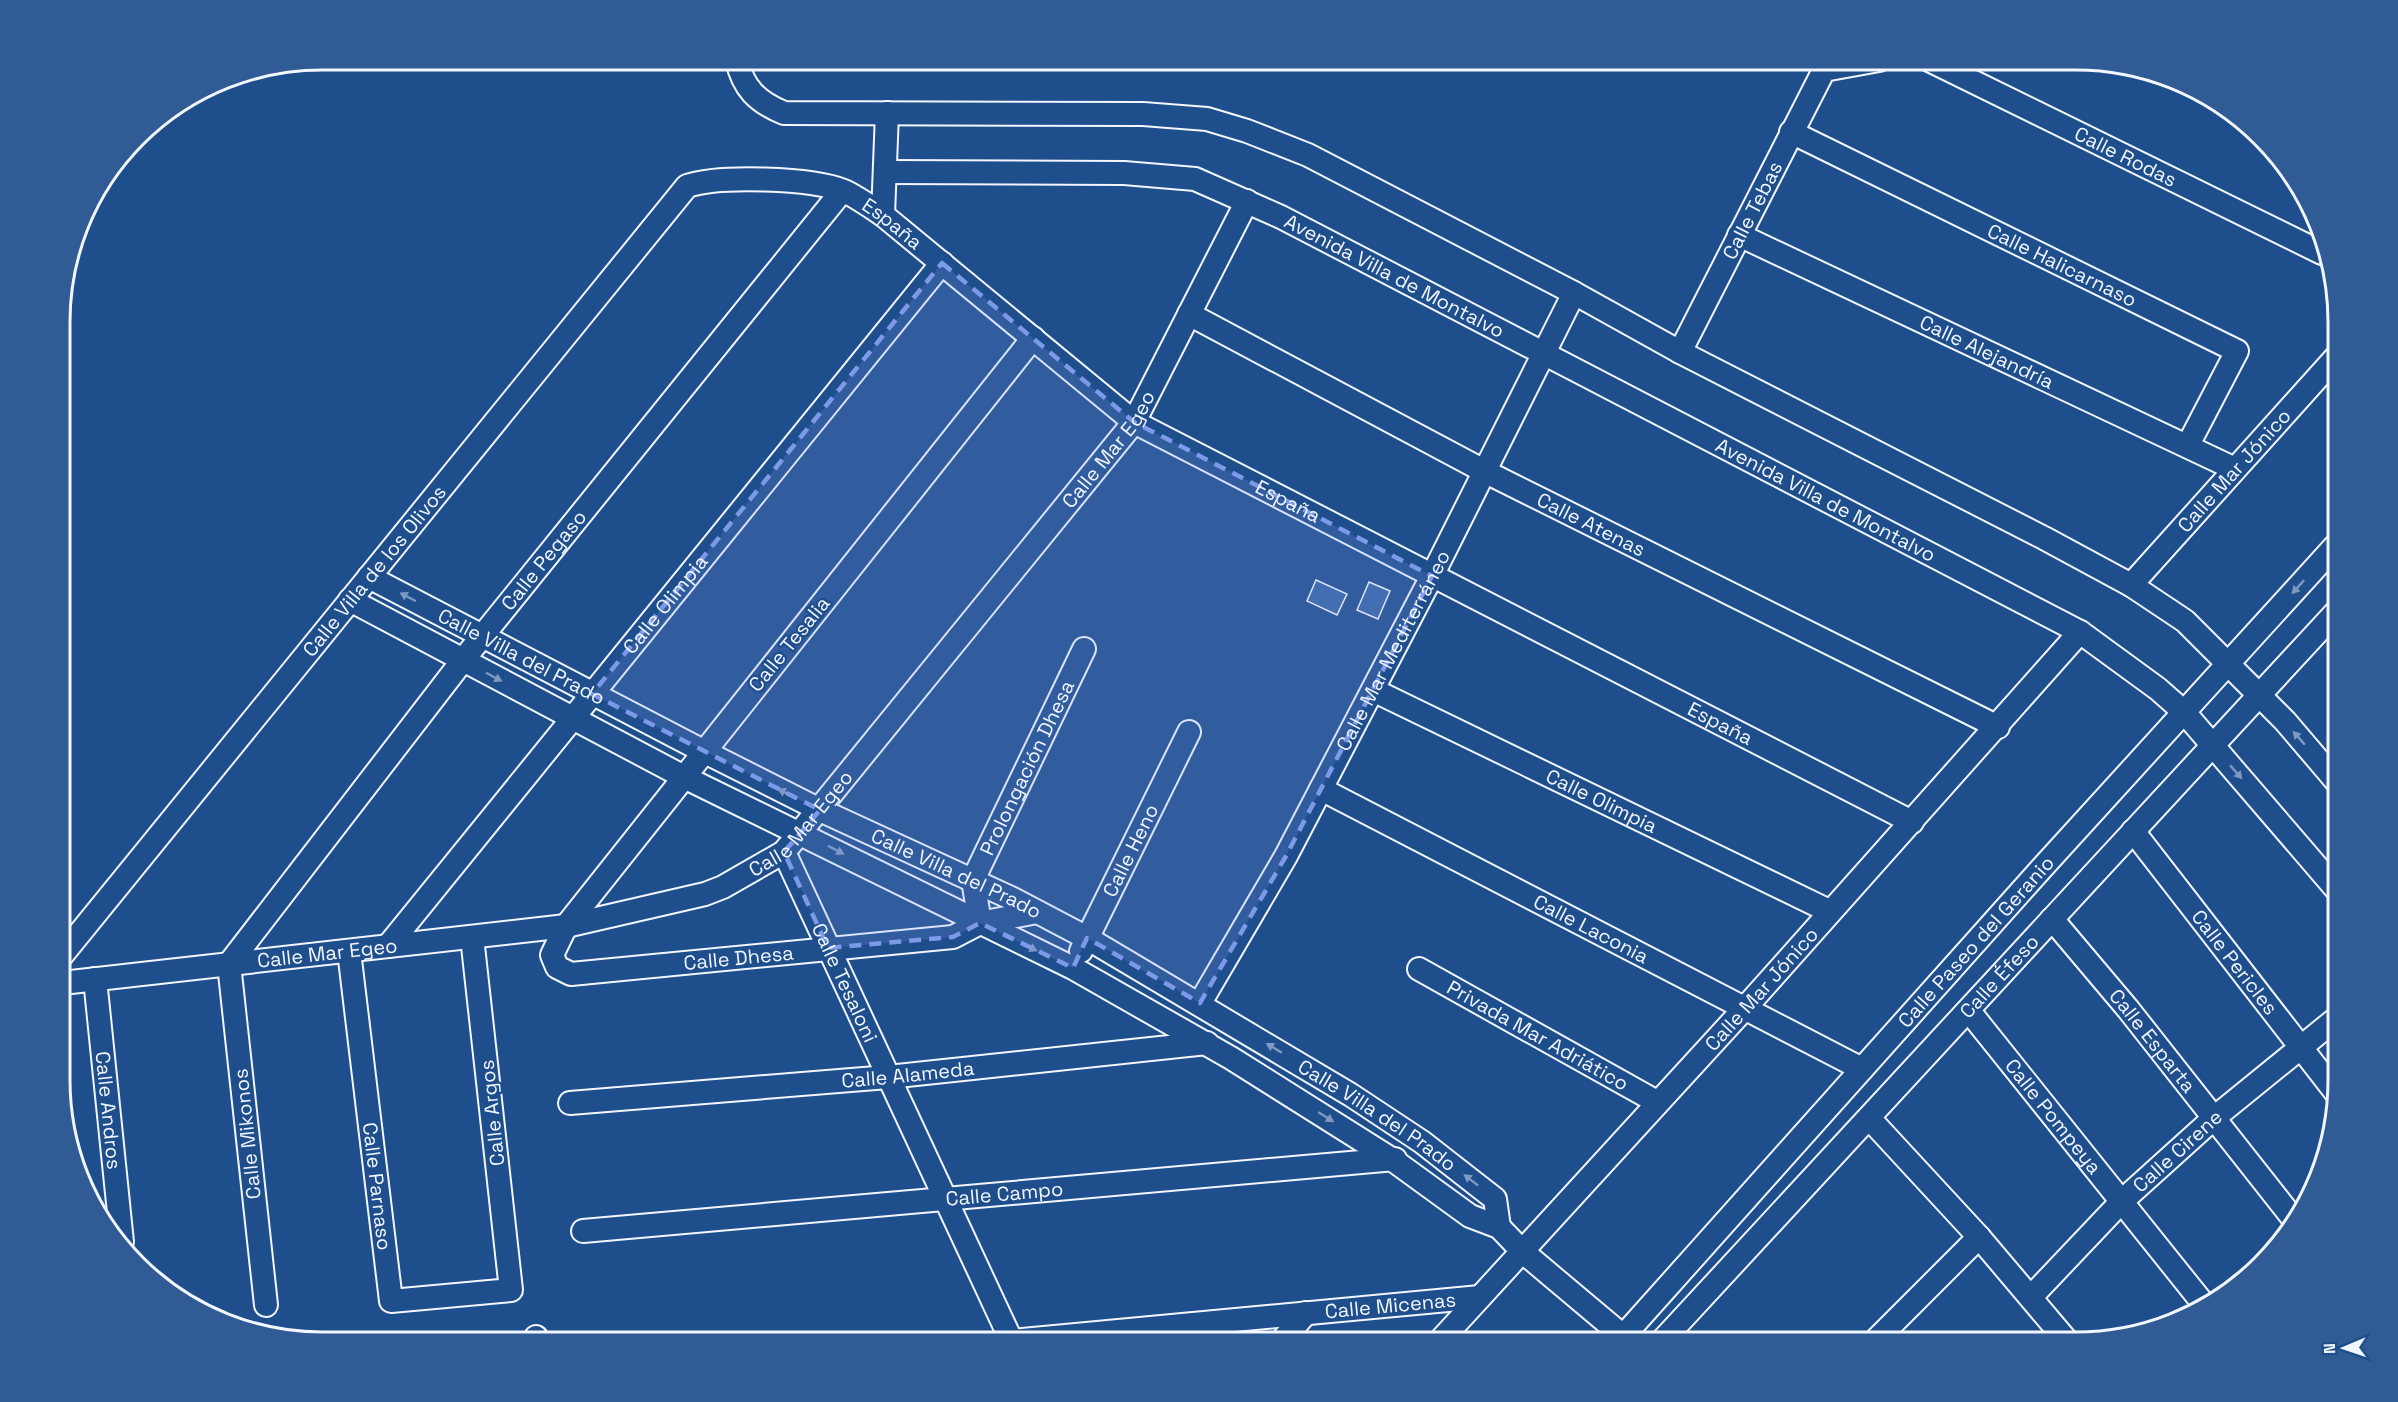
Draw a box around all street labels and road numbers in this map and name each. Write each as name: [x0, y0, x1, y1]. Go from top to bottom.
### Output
street label: Calle Rodas: [2070, 120, 2181, 193]
street label: Calle Tebas: [1716, 157, 1788, 264]
street label: España: [857, 192, 928, 255]
street label: Avenida Villa de Montalvo: [1280, 208, 1509, 344]
street label: Calle Halicarnaso: [1983, 217, 2141, 313]
street label: Calle Alejandría: [1915, 309, 2058, 395]
street label: Calle Mar Egeo: [1056, 386, 1161, 514]
street label: Calle Mar Jónico: [2172, 403, 2296, 538]
street label: Avenida Villa de Montalvo: [1711, 432, 1940, 568]
street label: España: [1251, 474, 1325, 529]
street label: Calle Villa de los Olivos: [297, 480, 452, 662]
street label: Calle Atenas: [1533, 486, 1650, 562]
street label: Calle Pegaso: [495, 505, 592, 616]
street label: Calle Mar Mediterráneo: [1330, 546, 1456, 755]
street label: Calle Olimpia: [617, 549, 713, 659]
street label: Calle Tesalia: [743, 591, 835, 697]
street label: Calle Villa del Prado: [433, 602, 610, 711]
street label: Prolongación Dhesa: [974, 676, 1080, 860]
street label: España: [1683, 696, 1757, 751]
street label: Calle Olimpia: [1542, 763, 1662, 839]
street label: Calle Mar Egeo: [744, 765, 858, 883]
street label: Calle Heno: [1097, 800, 1164, 901]
street label: Calle Villa del Prado: [867, 822, 1046, 925]
street label: Calle Paseo del Geranio: [1892, 850, 2060, 1033]
street label: Calle Laconia: [1529, 888, 1653, 969]
street label: Calle Pericles: [2186, 904, 2284, 1020]
street label: Calle Tesaloni: [806, 919, 884, 1046]
street label: Calle Mar Jónico: [1699, 922, 1824, 1057]
street label: Calle Éfeso: [1954, 929, 2044, 1024]
street label: Calle Mar Egeo: [256, 932, 399, 974]
street label: Calle Dhesa: [682, 940, 795, 976]
street label: Privada Mar Adriático: [1442, 974, 1633, 1097]
street label: Calle Esparta: [2104, 983, 2202, 1098]
street label: Calle Andros: [89, 1050, 127, 1171]
street label: Calle Villa del Prado: [1293, 1053, 1462, 1177]
street label: Calle Pompeya: [1999, 1053, 2108, 1180]
street label: Calle Alameda: [840, 1055, 975, 1094]
street label: Calle Argos: [474, 1059, 510, 1167]
street label: Calle Mikonos: [227, 1067, 267, 1201]
street label: Calle Cirene: [2127, 1104, 2228, 1198]
street label: Calle Parnaso: [357, 1121, 398, 1252]
street label: Calle Campo: [944, 1175, 1064, 1212]
street label: Calle Micenas: [1324, 1286, 1457, 1325]

